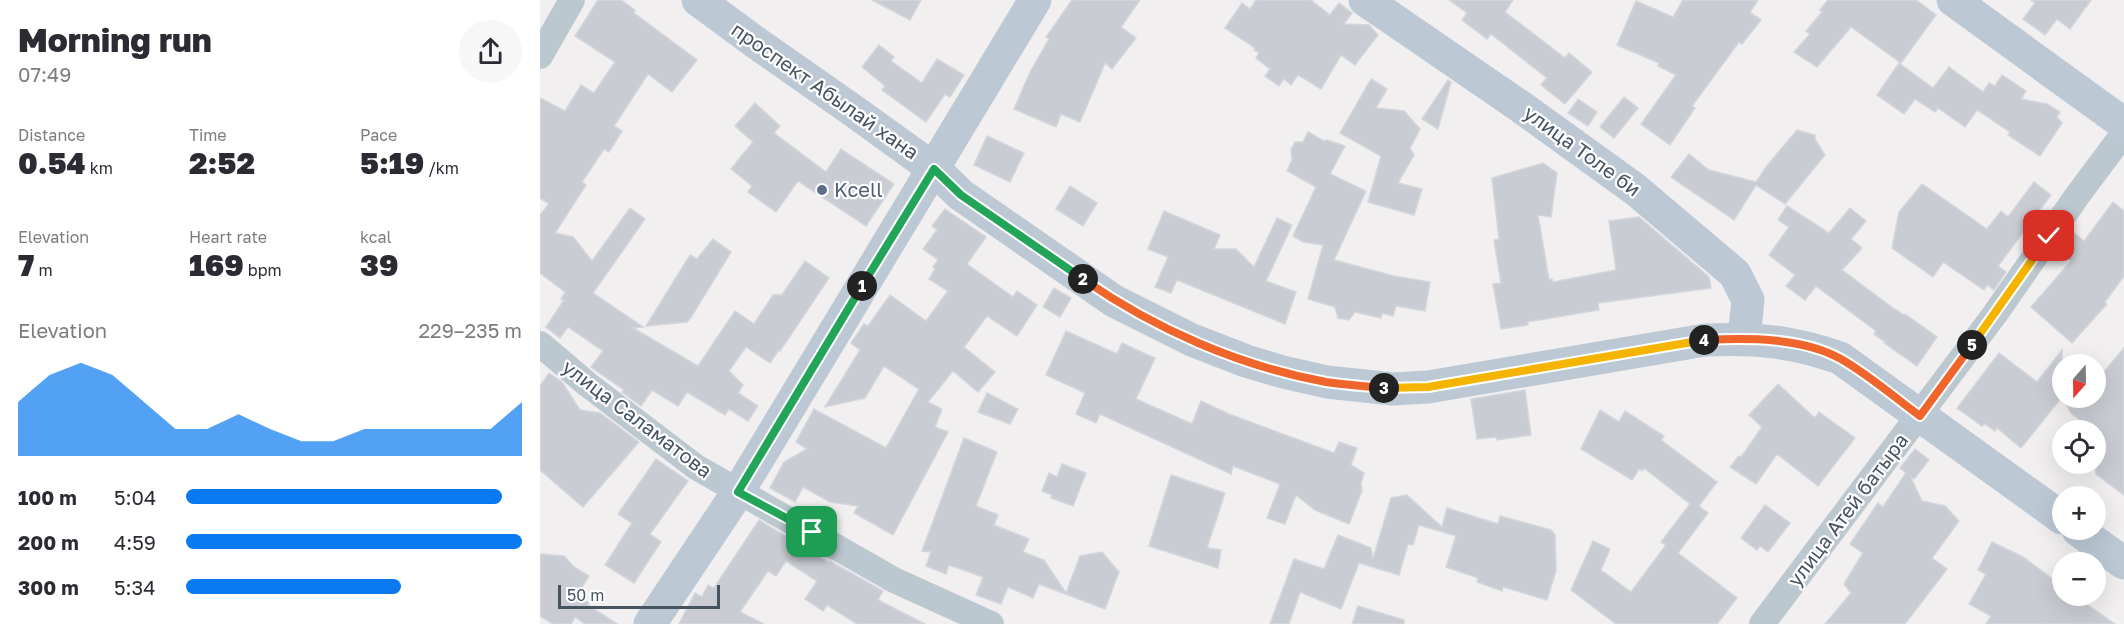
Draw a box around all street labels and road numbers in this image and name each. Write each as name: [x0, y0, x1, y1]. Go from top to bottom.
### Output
street label: проспект Абылай хана: [728, 17, 924, 164]
street label: улица Толе би: [1520, 100, 1646, 201]
street label: улица Саламатова: [558, 354, 717, 482]
street label: улица Атей батыра: [1782, 428, 1913, 591]

